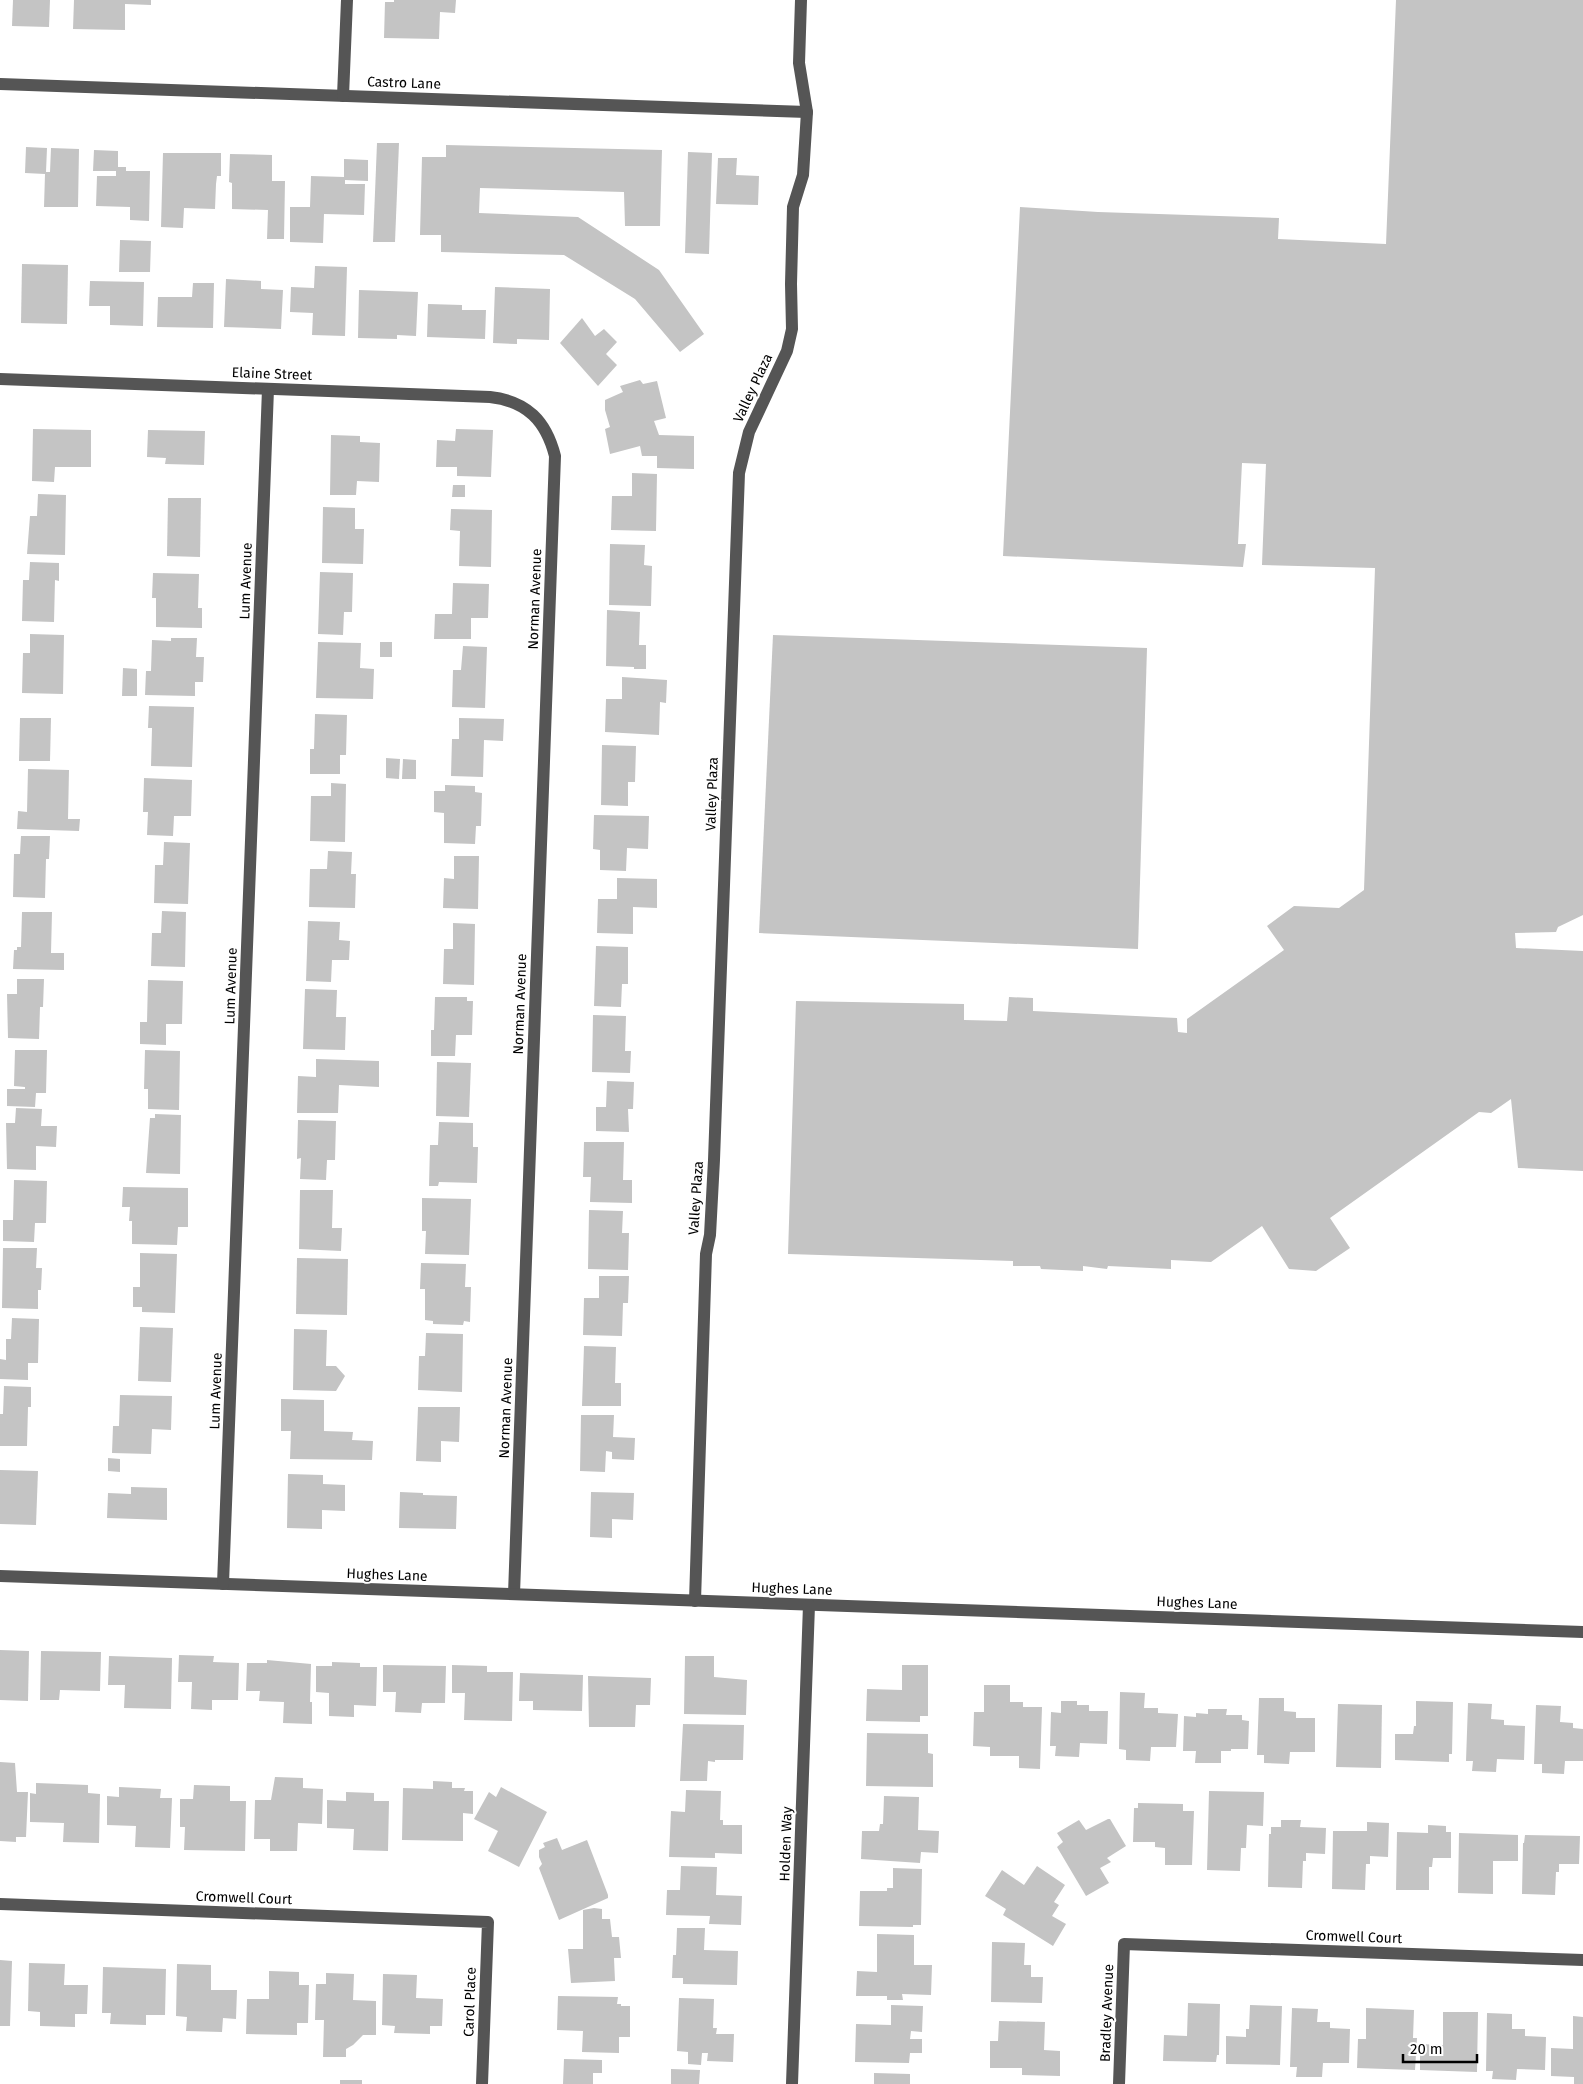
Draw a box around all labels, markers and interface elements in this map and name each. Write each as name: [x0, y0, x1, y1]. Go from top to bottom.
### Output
street label: Castro Lane: [367, 73, 441, 93]
street label: Valley Plaza: [730, 351, 776, 425]
street label: Elaine Street: [231, 364, 313, 384]
street label: Lum Avenue: [236, 542, 256, 620]
street label: Norman Avenue: [525, 548, 545, 650]
street label: Valley Plaza: [702, 757, 722, 831]
street label: Lum Avenue: [221, 947, 241, 1025]
street label: Norman Avenue: [510, 953, 530, 1055]
street label: Valley Plaza: [685, 1160, 707, 1236]
street label: Lum Avenue: [206, 1352, 226, 1430]
street label: Norman Avenue: [496, 1357, 516, 1459]
street label: Hughes Lane: [346, 1565, 428, 1585]
street label: Hughes Lane: [751, 1579, 833, 1599]
street label: Hughes Lane: [1156, 1593, 1238, 1613]
street label: Holden Way: [776, 1806, 796, 1882]
street label: Cromwell Court: [195, 1888, 294, 1908]
street label: Cromwell Court: [1305, 1927, 1404, 1947]
street label: Bradley Avenue: [1097, 1964, 1117, 2062]
street label: Carol Place: [460, 1967, 480, 2037]
scale bar: [1403, 2032, 1477, 2064]
text: 20 m: [1410, 2040, 1443, 2058]

